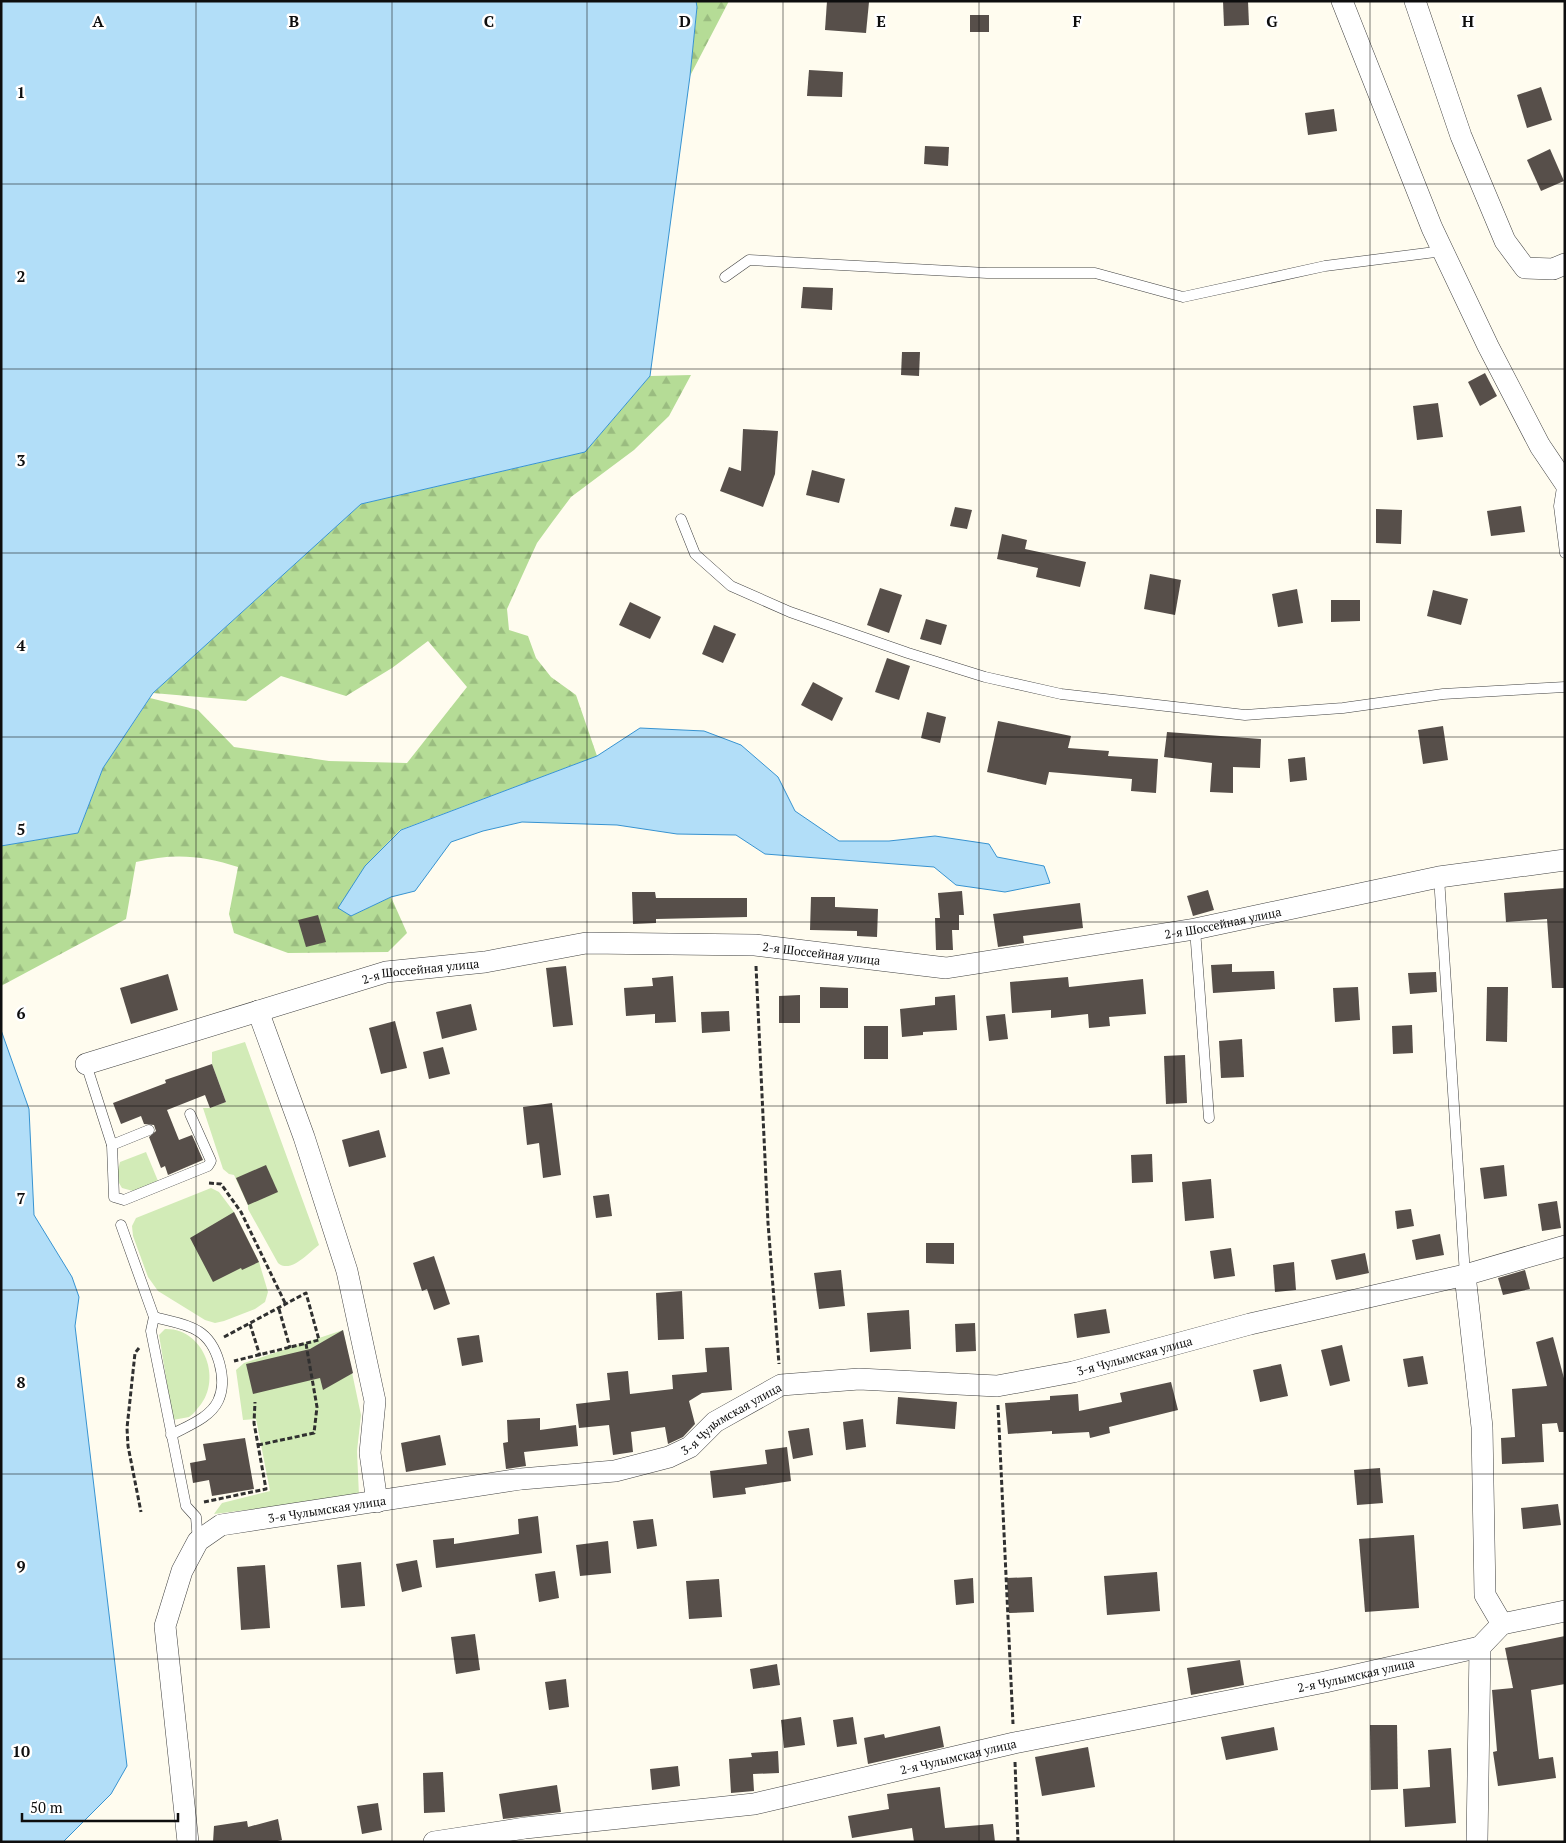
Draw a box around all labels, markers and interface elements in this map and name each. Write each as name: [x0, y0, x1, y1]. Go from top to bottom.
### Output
text: A: [92, 10, 104, 32]
text: B: [289, 10, 299, 32]
text: C: [484, 10, 494, 32]
text: D: [679, 10, 691, 32]
text: E: [876, 10, 886, 32]
text: F: [1072, 10, 1082, 32]
text: G: [1266, 10, 1278, 32]
text: H: [1462, 10, 1474, 32]
text: 1: [16, 81, 26, 103]
text: 2: [16, 265, 26, 287]
text: 3: [16, 449, 26, 471]
text: 4: [16, 634, 26, 656]
text: 5: [16, 818, 26, 840]
street label: 2-я Шоссейная улица: [1163, 903, 1282, 941]
street label: 2-я Шоссейная улица: [762, 938, 881, 968]
street label: 2-я Шоссейная улица: [360, 955, 480, 987]
text: 6: [16, 1002, 26, 1024]
text: 7: [16, 1187, 26, 1209]
street label: 3-я Чулымская улица: [1075, 1333, 1194, 1378]
text: 8: [16, 1371, 26, 1393]
street label: 3-я Чулымская улица: [678, 1379, 784, 1458]
street label: 3-я Чулымская улица: [267, 1492, 387, 1525]
text: 9: [16, 1555, 26, 1577]
street label: 2-я Чулымская улица: [1296, 1655, 1416, 1695]
street label: 2-я Чулымская улица: [898, 1735, 1018, 1777]
text: 10: [12, 1740, 30, 1762]
scale bar: [22, 1790, 179, 1822]
text: 50 m: [30, 1797, 63, 1817]

